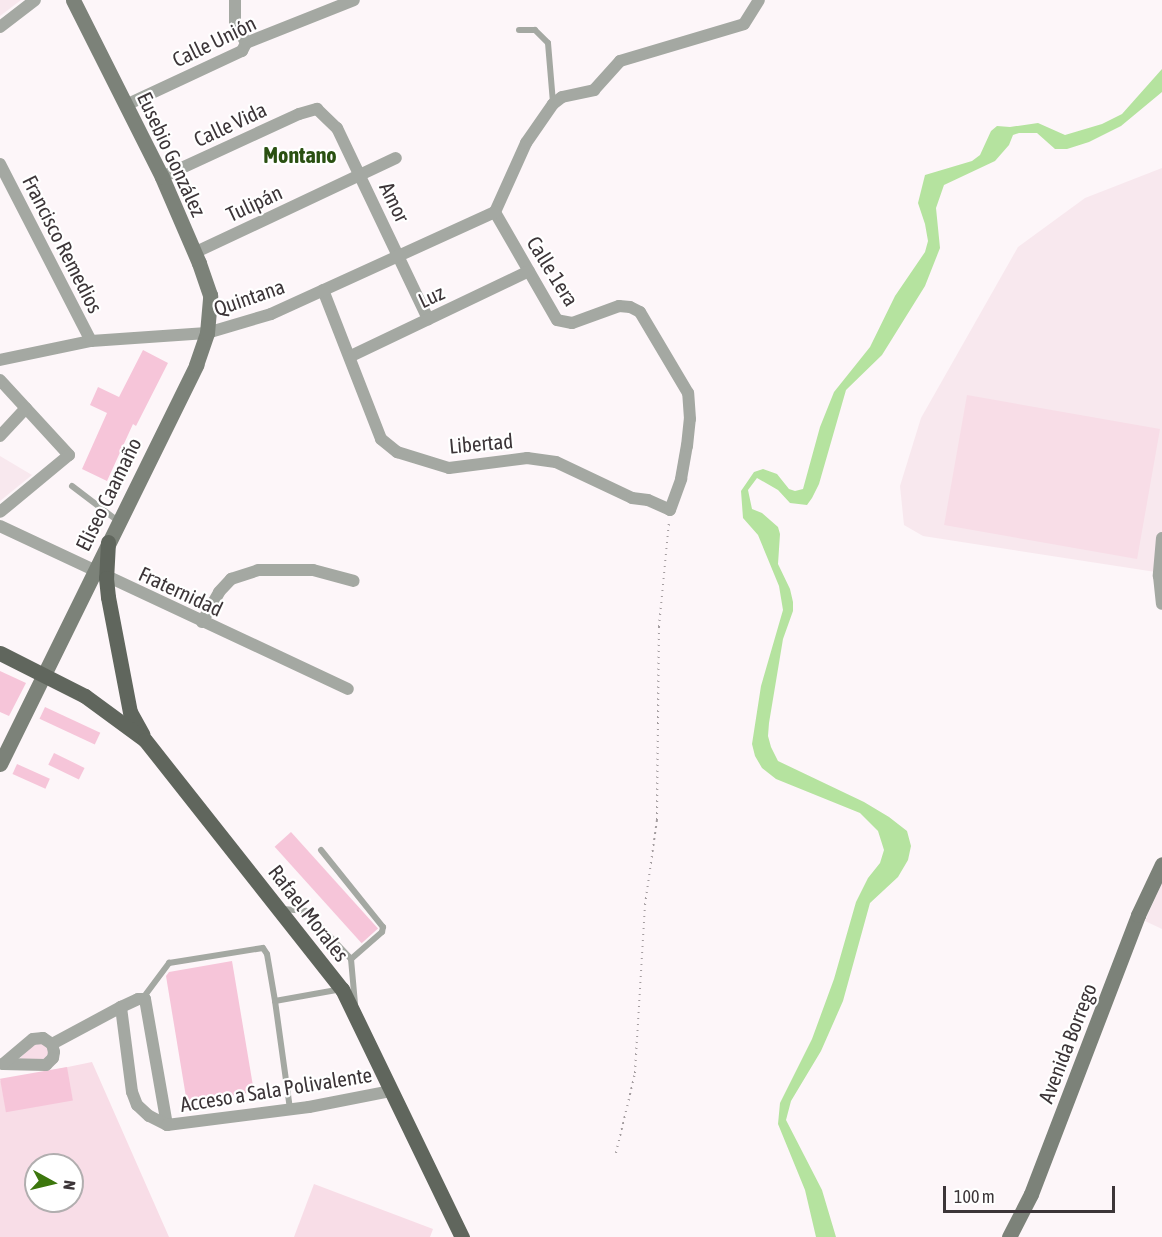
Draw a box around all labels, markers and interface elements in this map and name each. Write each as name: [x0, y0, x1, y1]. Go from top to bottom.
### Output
street label: Calle Unión: [168, 10, 260, 72]
street label: Eusebio González: [132, 88, 212, 220]
street label: Calle Vida: [190, 96, 270, 152]
district label: Montano: [263, 143, 337, 169]
street label: Francisco Remedios: [18, 171, 108, 317]
street label: Amor: [375, 178, 415, 226]
street label: Tulipán: [222, 179, 286, 227]
street label: Calle 1era: [522, 231, 584, 311]
street label: Quintana: [210, 273, 288, 321]
street label: Luz: [414, 279, 448, 313]
street label: Libertad: [448, 428, 514, 458]
street label: Eliseo Caamaño: [70, 433, 146, 555]
street label: Fraternidad: [135, 561, 227, 621]
street label: Rafael Morales: [263, 860, 355, 966]
street label: Avenida Borrego: [1033, 980, 1101, 1106]
street label: Acceso a Sala Polivalente: [178, 1061, 374, 1117]
north arrow: [24, 1153, 84, 1213]
scale bar: [946, 1174, 1118, 1212]
text: N: [60, 1179, 79, 1191]
text: 100 m: [954, 1186, 995, 1207]

